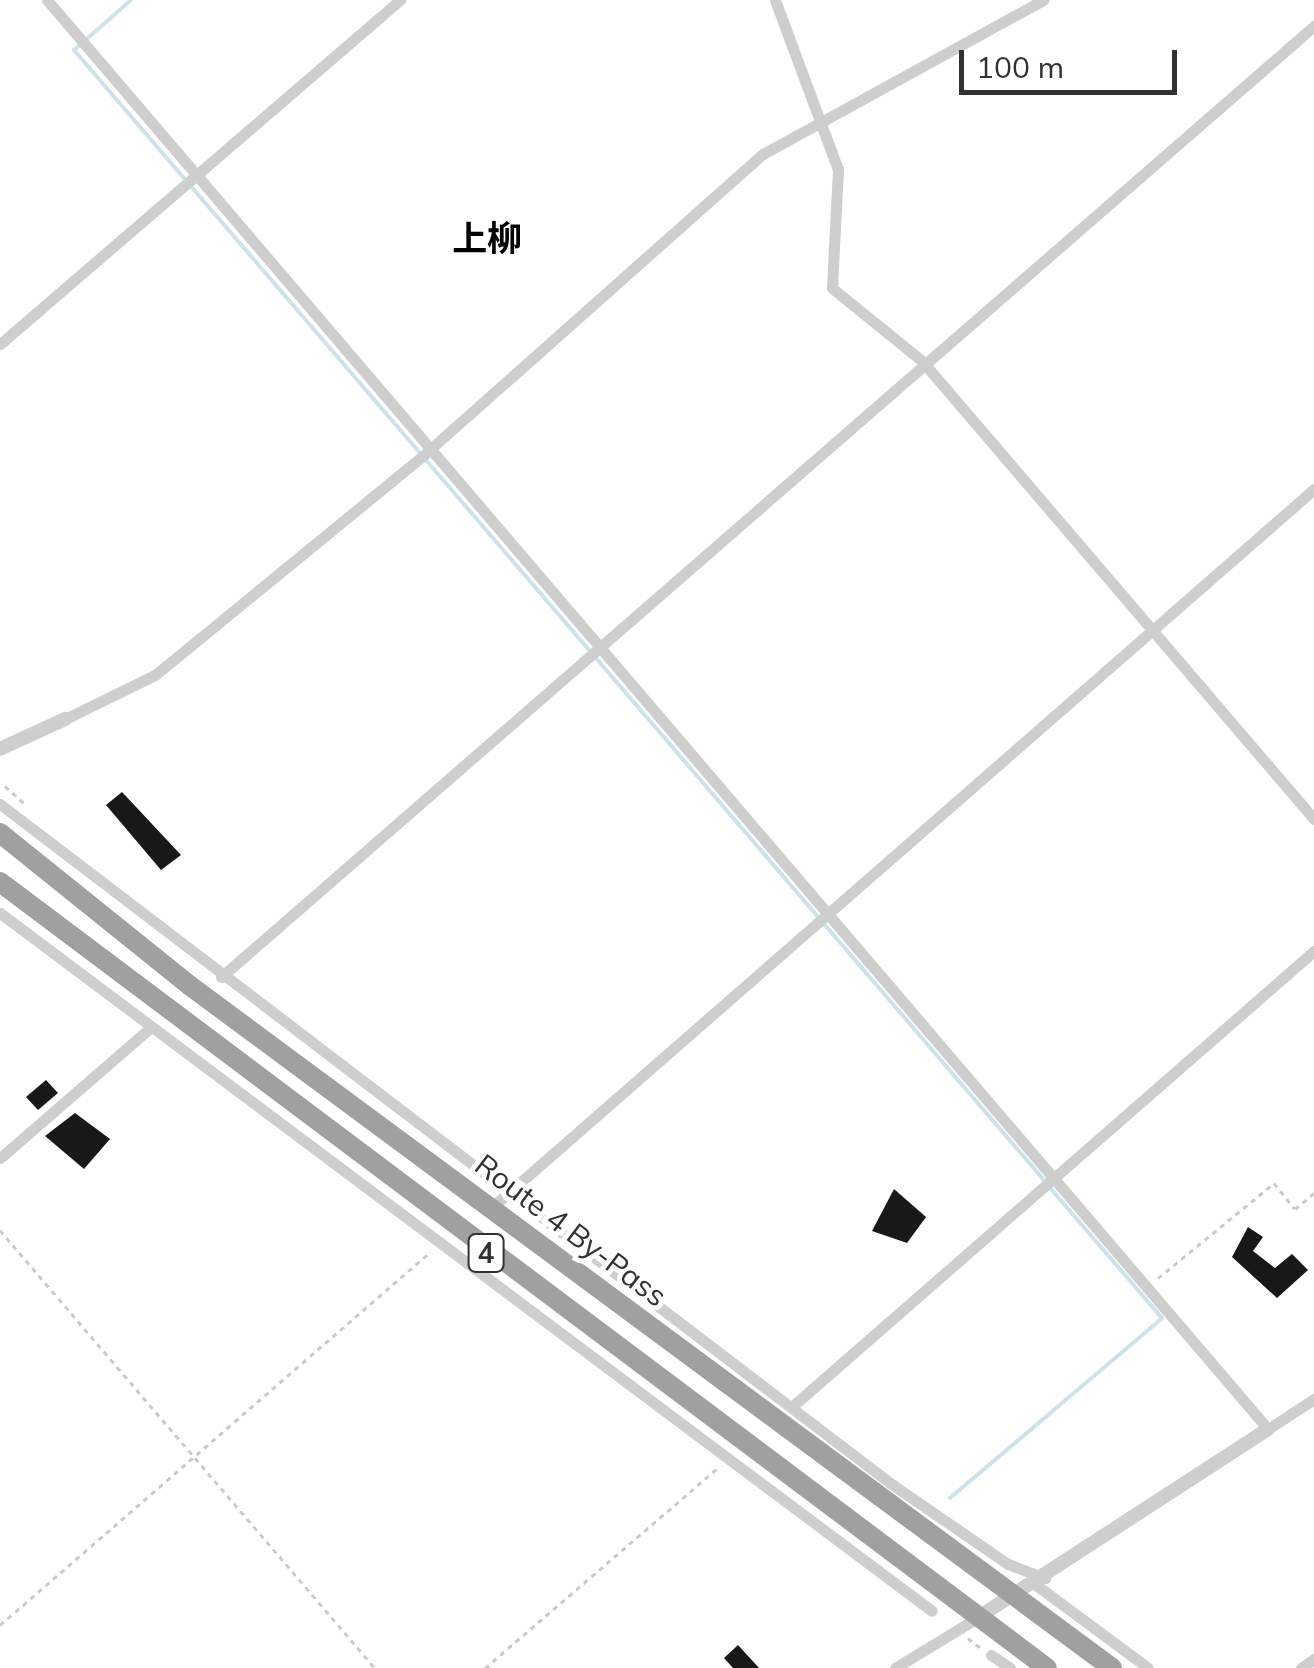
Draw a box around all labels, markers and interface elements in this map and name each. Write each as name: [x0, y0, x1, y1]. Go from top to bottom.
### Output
scale bar: [964, 30, 1182, 92]
text: 100 m: [976, 48, 1064, 86]
district label: 上柳: [452, 217, 522, 259]
street label: Route 4 By-Pass: [468, 1146, 674, 1314]
road number: 4: [466, 1230, 506, 1276]

